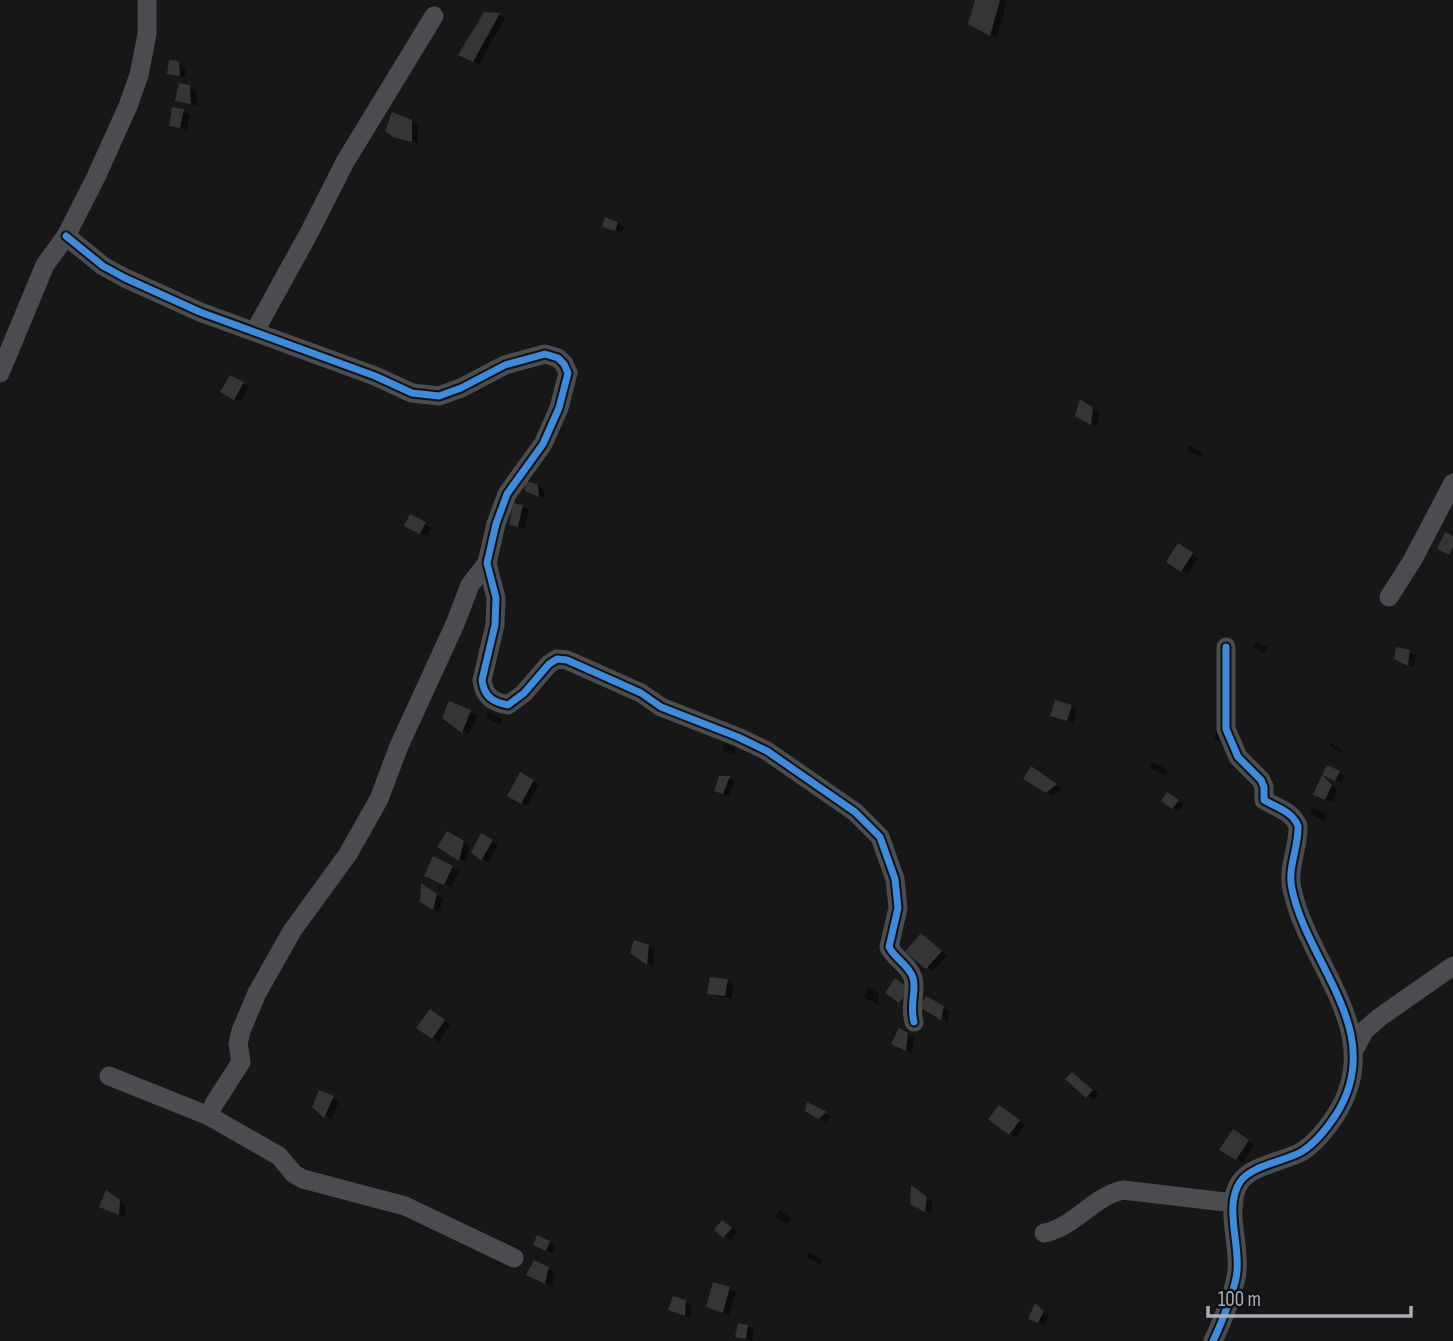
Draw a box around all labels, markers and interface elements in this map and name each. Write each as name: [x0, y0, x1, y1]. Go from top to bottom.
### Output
scale bar: [1208, 1274, 1411, 1318]
text: 100 m: [1218, 1287, 1261, 1312]

